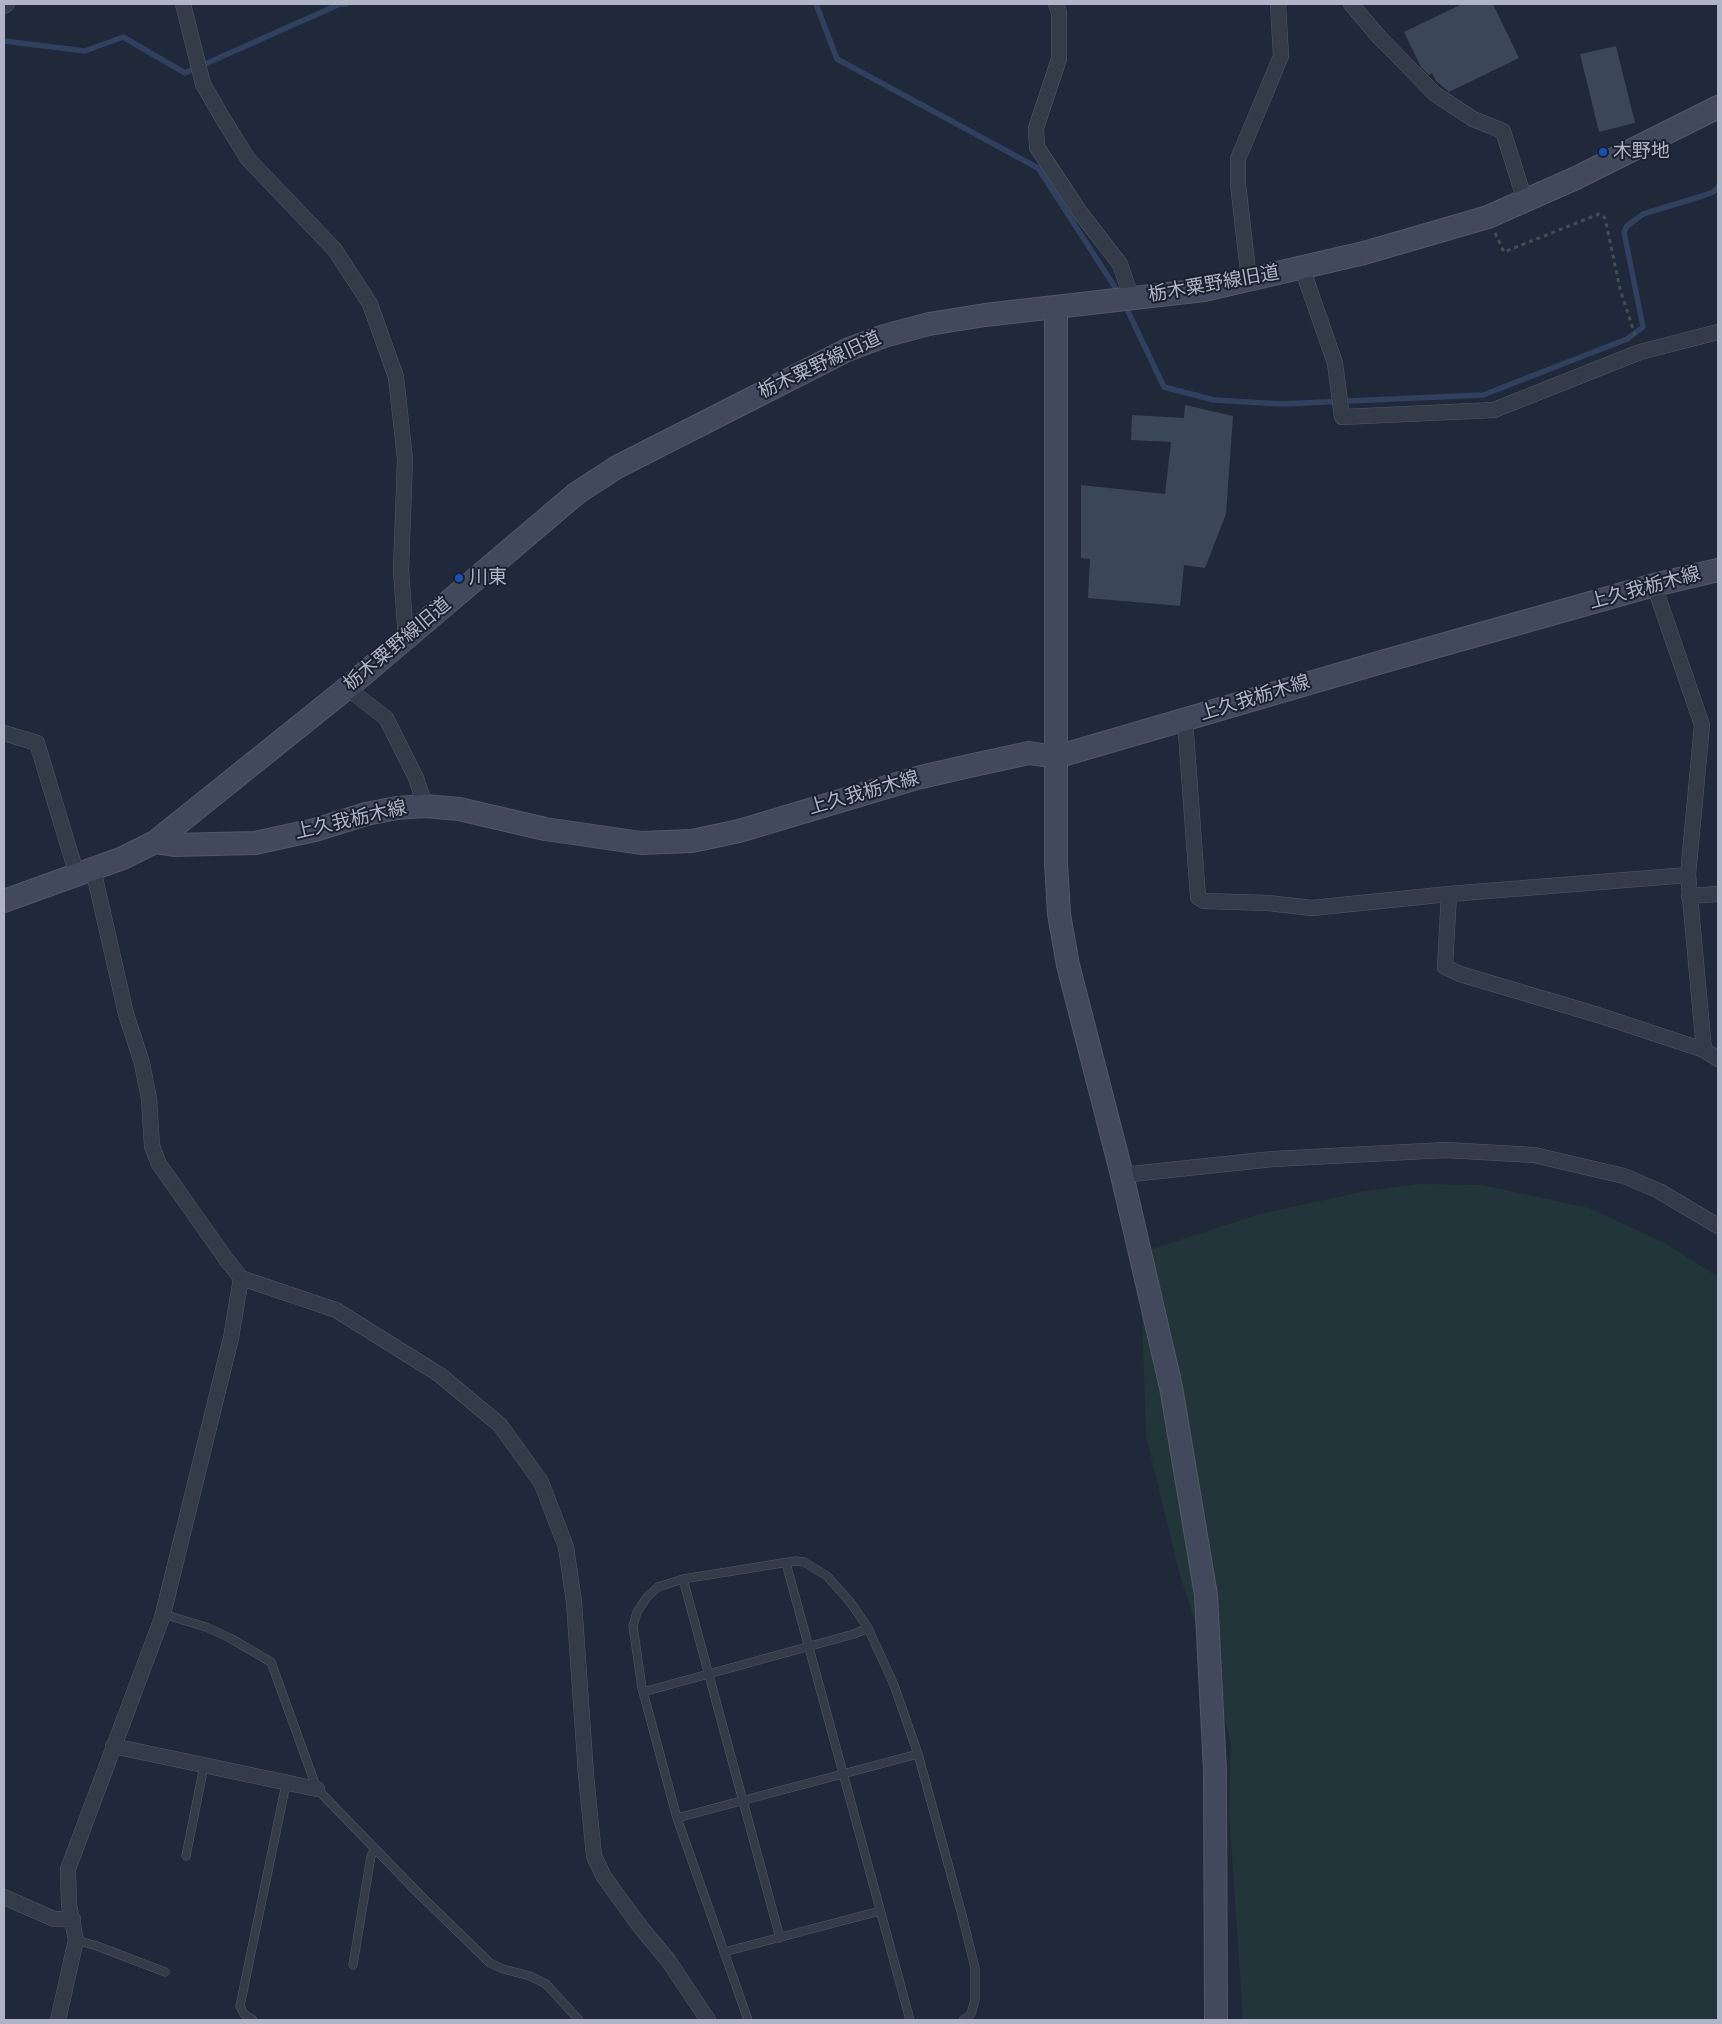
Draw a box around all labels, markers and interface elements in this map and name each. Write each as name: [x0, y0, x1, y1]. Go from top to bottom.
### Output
place label: 木野地: [1613, 141, 1670, 163]
marker: 木野地: [1597, 146, 1609, 158]
street label: 栃木粟野線旧道: [1147, 262, 1281, 308]
street label: 栃木粟野線旧道: [755, 328, 885, 404]
street label: 上久我栃木線: [1587, 563, 1703, 615]
place label: 川東: [469, 567, 507, 589]
marker: 川東: [453, 572, 465, 584]
street label: 栃木粟野線旧道: [340, 594, 456, 696]
street label: 上久我栃木線: [1197, 671, 1313, 727]
street label: 上久我栃木線: [806, 767, 922, 821]
street label: 上久我栃木線: [293, 797, 409, 845]

